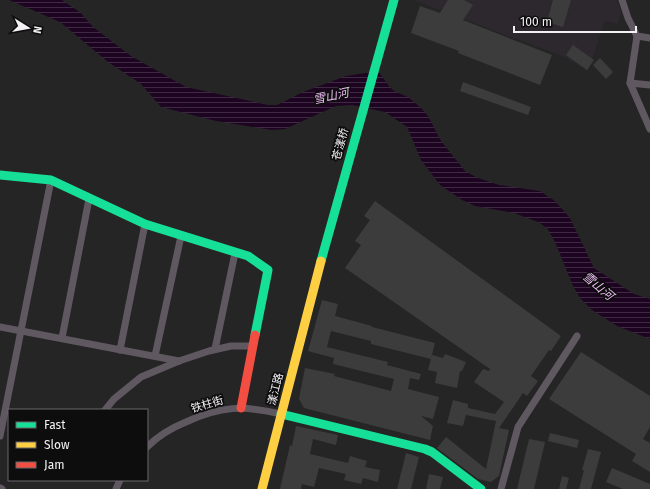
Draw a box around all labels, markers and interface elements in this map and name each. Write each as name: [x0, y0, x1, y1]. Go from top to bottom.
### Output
north arrow: [8, 8, 48, 48]
scale bar: [514, 8, 636, 34]
text: 100 m: [520, 15, 552, 29]
text: N: [30, 25, 44, 35]
water label: 雪山河: [312, 85, 352, 107]
street label: 苍漾桥: [330, 127, 351, 162]
water label: 雪山河: [580, 269, 618, 304]
street label: 漾江路: [265, 372, 286, 407]
street label: 铁柱街: [189, 394, 225, 415]
legend: [8, 409, 148, 481]
text: Fast: [44, 418, 66, 432]
text: Slow: [44, 438, 70, 452]
text: Jam: [44, 458, 64, 472]

